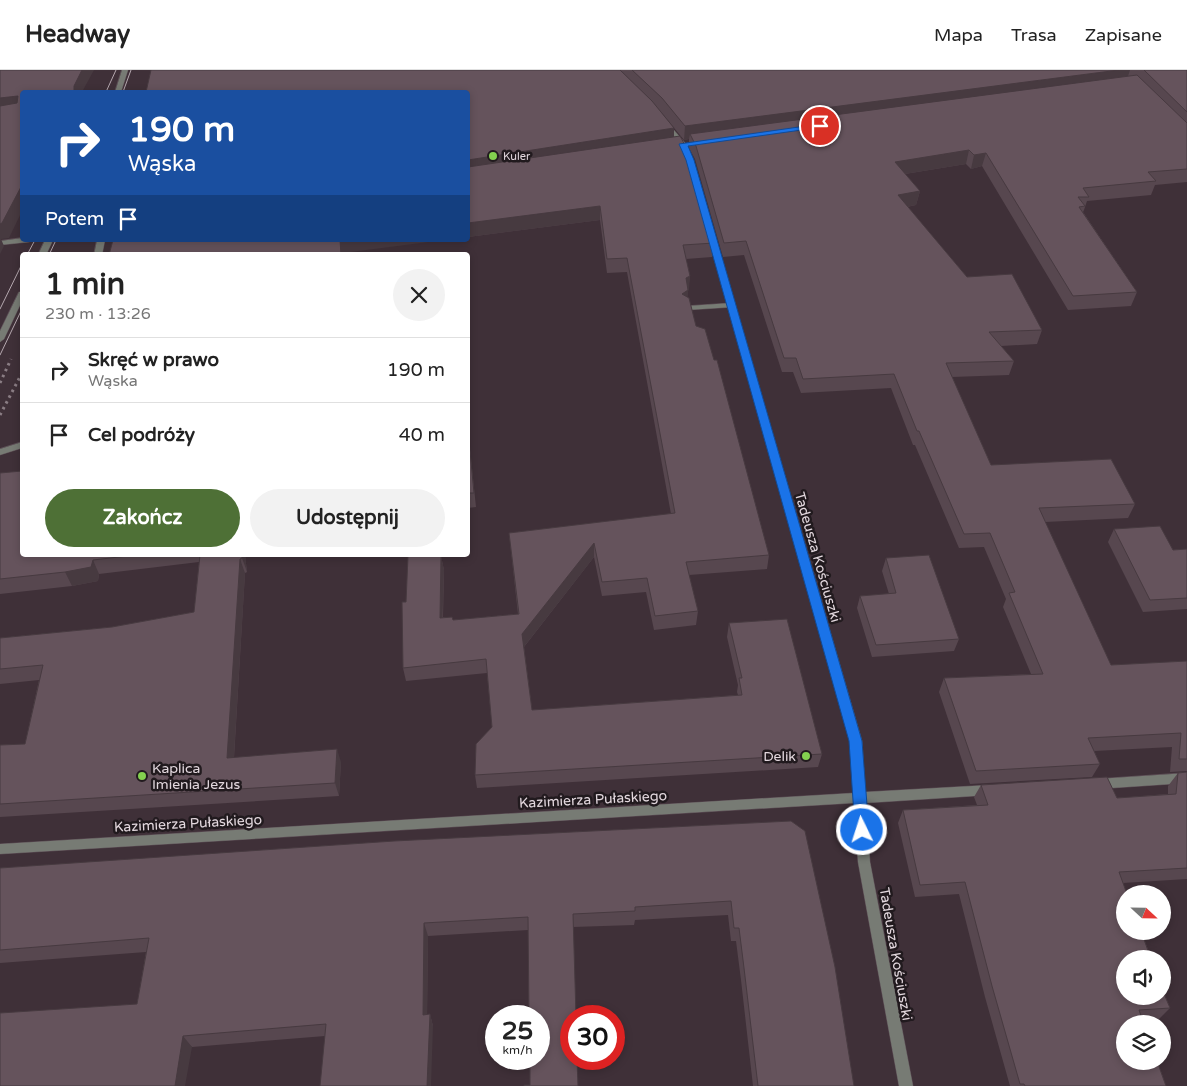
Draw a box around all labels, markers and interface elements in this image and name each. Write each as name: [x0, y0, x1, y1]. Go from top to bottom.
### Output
text: Headway: [25, 20, 130, 49]
text: Mapa: [934, 24, 983, 46]
text: Trasa: [1011, 24, 1057, 46]
text: Zapisane: [1085, 24, 1162, 46]
pin: [799, 105, 841, 147]
text: 190 m: [128, 109, 235, 151]
icon: right: [45, 110, 110, 175]
icon: arrive: [806, 112, 834, 140]
marker: Kuler: [487, 150, 499, 162]
place label: Kuler: [503, 150, 531, 163]
text: Wąska: [128, 151, 196, 177]
icon: arrive: [114, 205, 142, 233]
text: Potem: [45, 208, 104, 230]
text: 1 min: [45, 266, 125, 303]
button: close: [393, 269, 445, 321]
text: 230 m · 13:26: [45, 304, 151, 324]
text: Skręć w prawo: [88, 349, 219, 371]
icon: right: [45, 356, 73, 384]
text: 190 m: [387, 359, 445, 381]
text: Wąska: [88, 371, 138, 391]
icon: arrive: [45, 421, 73, 449]
text: Cel podróży: [88, 424, 195, 446]
text: 40 m: [399, 424, 445, 446]
button: Zakończ: [45, 489, 240, 547]
button: Udostępnij: [250, 489, 445, 547]
street label: Tadeusza Kościuszki: [791, 490, 844, 624]
place label: Delik: [763, 748, 796, 765]
marker: Delik: [800, 750, 812, 762]
place label: Kaplica Imienia Jezus: [152, 760, 241, 793]
marker: Kaplica Imienia Jezus: [136, 770, 148, 782]
street label: Kazimierza Pułaskiego: [519, 787, 667, 812]
position arrow: [835, 803, 887, 855]
street label: Kazimierza Pułaskiego: [114, 811, 262, 836]
north arrow: [1116, 885, 1171, 940]
map controls: [1116, 885, 1171, 1070]
street label: Tadeusza Kościuszki: [875, 886, 916, 1022]
button: sound: [1116, 950, 1171, 1005]
speed limit sign: 30: [560, 1005, 625, 1070]
button: layers: [1116, 1015, 1171, 1070]
text: 25: [502, 1016, 533, 1046]
text: km/h: [502, 1043, 533, 1057]

